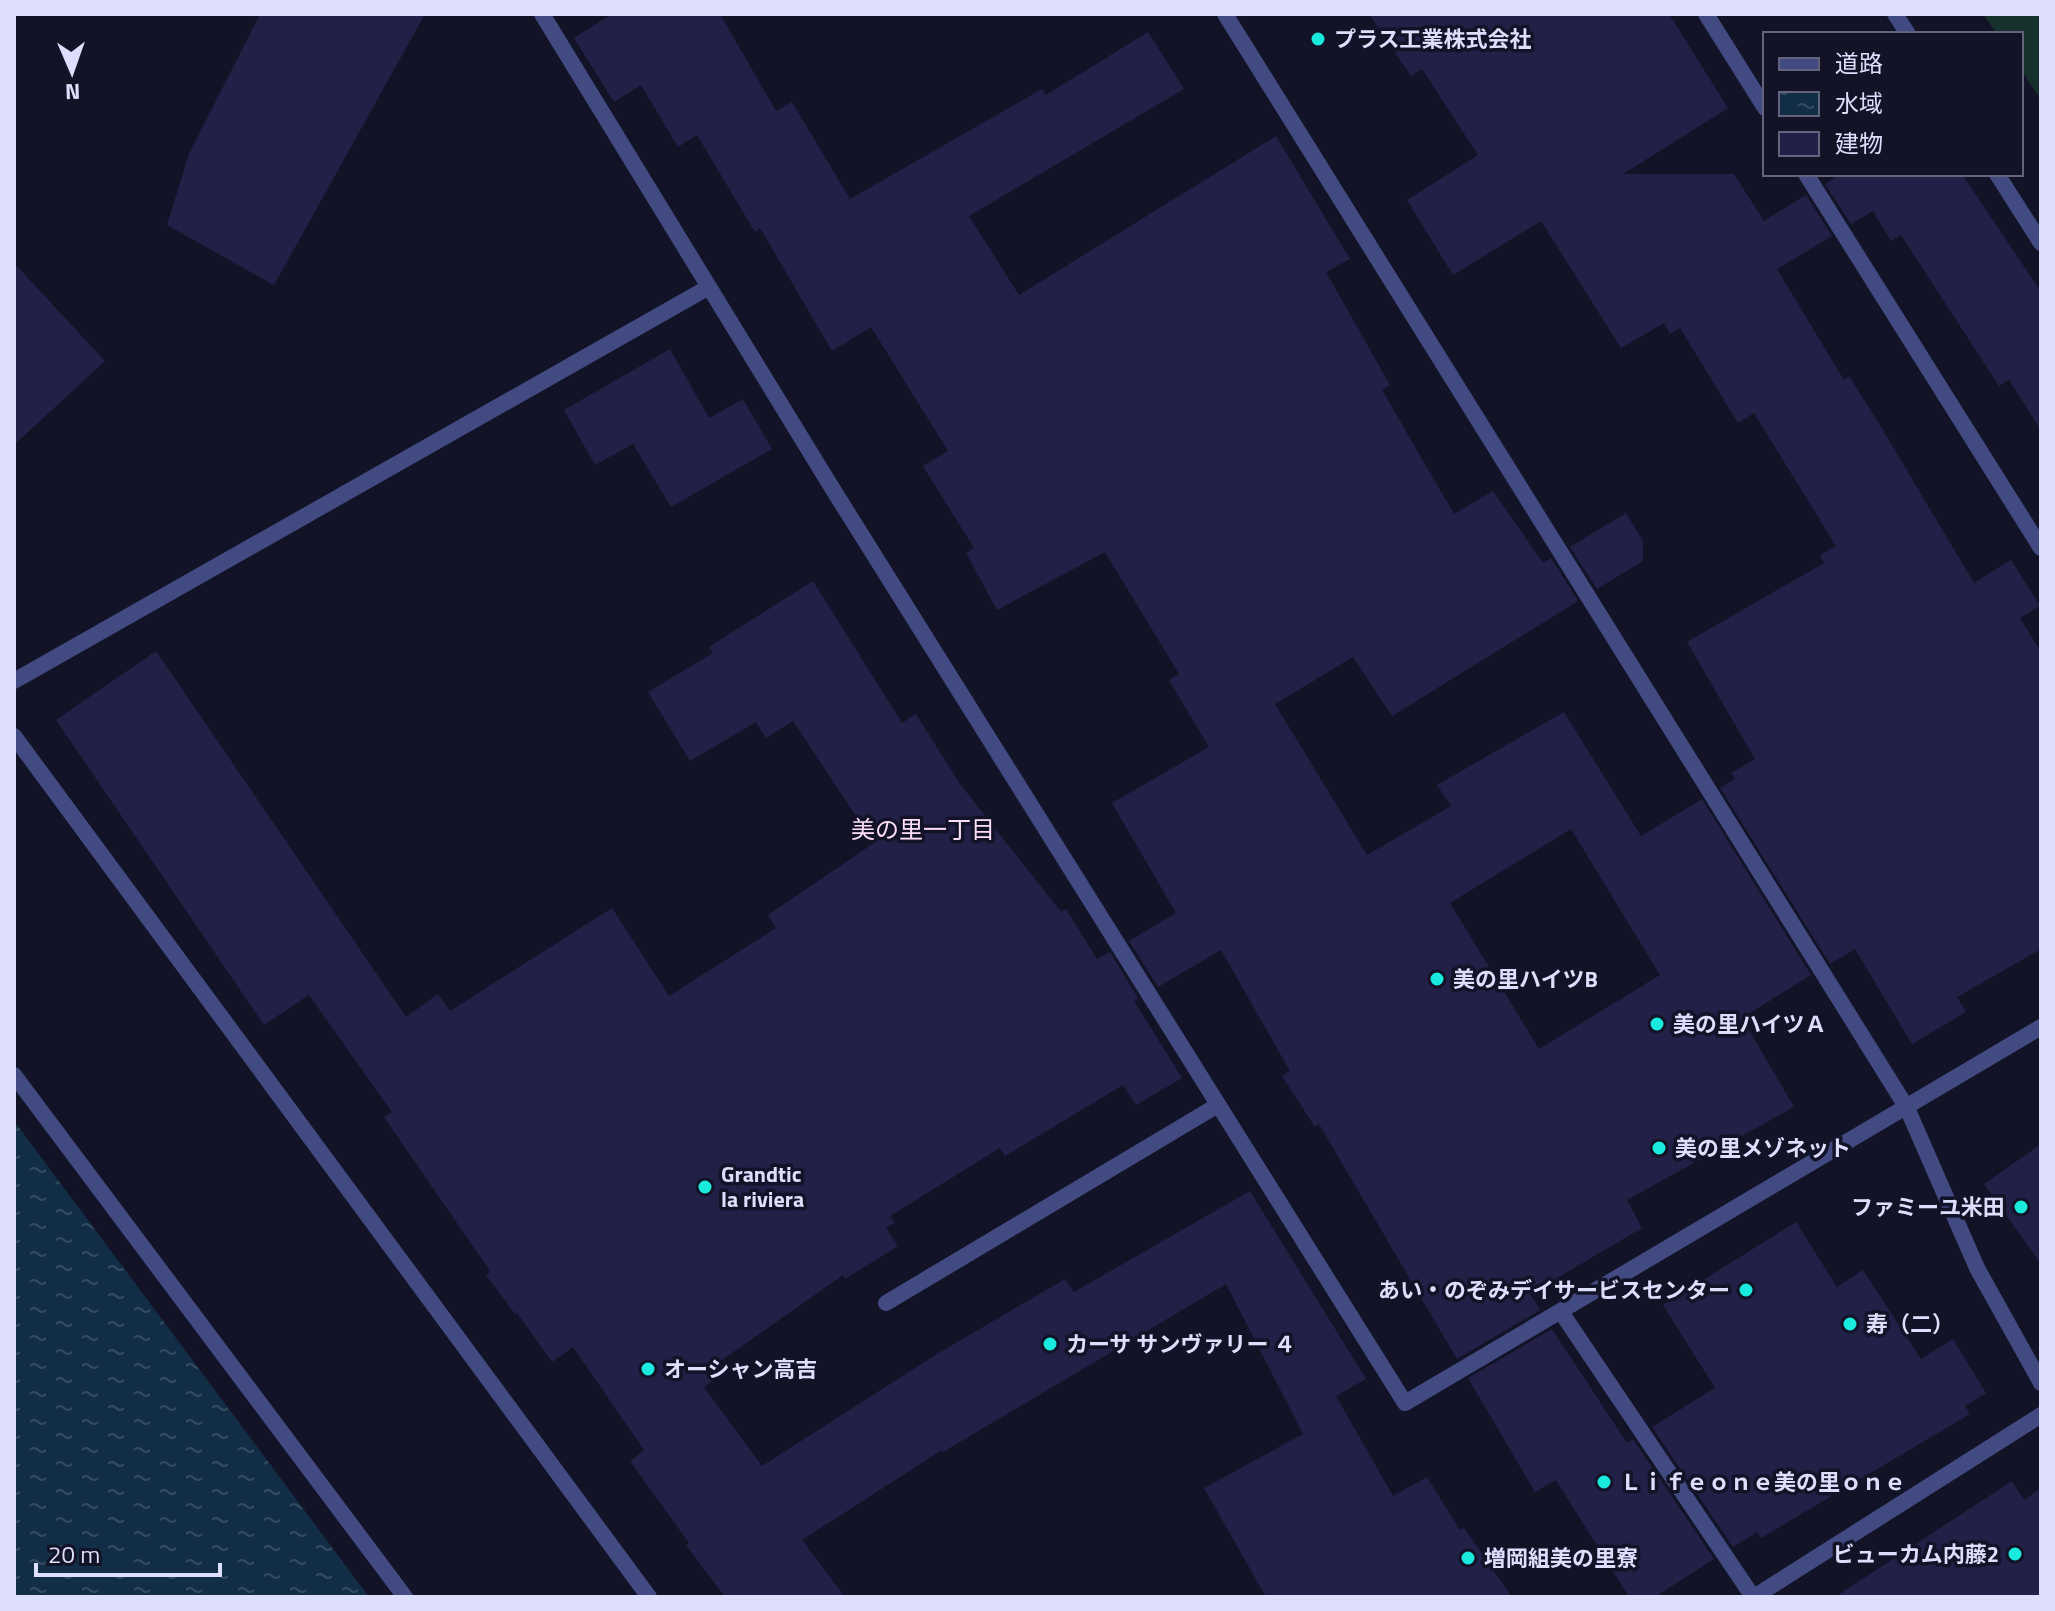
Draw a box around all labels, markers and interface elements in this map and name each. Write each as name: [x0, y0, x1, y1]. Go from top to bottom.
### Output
place label: プラス工業株式会社: [1334, 22, 1532, 56]
marker: プラス工業株式会社: [1309, 30, 1327, 48]
north arrow: [32, 32, 112, 112]
legend: [1763, 32, 2023, 176]
text: 道路: [1835, 45, 1883, 81]
text: N: [64, 75, 81, 109]
text: 水域: [1835, 85, 1883, 121]
text: 建物: [1835, 125, 1883, 161]
district label: 美の里一丁目: [851, 811, 995, 847]
place label: 美の里ハイツB: [1453, 962, 1598, 996]
marker: 美の里ハイツB: [1428, 970, 1446, 988]
place label: 美の里ハイツＡ: [1673, 1007, 1827, 1041]
marker: 美の里ハイツＡ: [1648, 1015, 1666, 1033]
place label: 美の里メゾネット: [1675, 1131, 1851, 1165]
marker: 美の里メゾネット: [1650, 1139, 1668, 1157]
place label: Grandtic la riviera: [721, 1157, 804, 1216]
marker: Grandtic la riviera: [696, 1178, 714, 1196]
place label: ファミーユ米田: [1851, 1190, 2005, 1224]
marker: ファミーユ米田: [2012, 1198, 2030, 1216]
place label: あい・のぞみデイサービスセンター: [1378, 1273, 1730, 1307]
marker: あい・のぞみデイサービスセンター: [1737, 1281, 1755, 1299]
place label: 寿（二）: [1866, 1307, 1954, 1341]
marker: 寿（二）: [1841, 1315, 1859, 1333]
place label: カーサ サンヴァリー ４: [1066, 1327, 1295, 1361]
marker: カーサ サンヴァリー ４: [1041, 1335, 1059, 1353]
place label: オーシャン高吉: [664, 1352, 818, 1386]
marker: オーシャン高吉: [639, 1360, 657, 1378]
place label: Ｌｉｆｅｏｎｅ美の里ｏｎｅ: [1620, 1465, 1906, 1499]
marker: Ｌｉｆｅｏｎｅ美の里ｏｎｅ: [1595, 1473, 1613, 1491]
scale bar: [36, 1527, 220, 1577]
text: 20 m: [48, 1536, 100, 1572]
place label: ビューカム内藤2: [1833, 1537, 1999, 1571]
place label: 増岡組美の里寮: [1484, 1541, 1638, 1575]
marker: ビューカム内藤2: [2006, 1545, 2024, 1563]
marker: 増岡組美の里寮: [1459, 1549, 1477, 1567]

